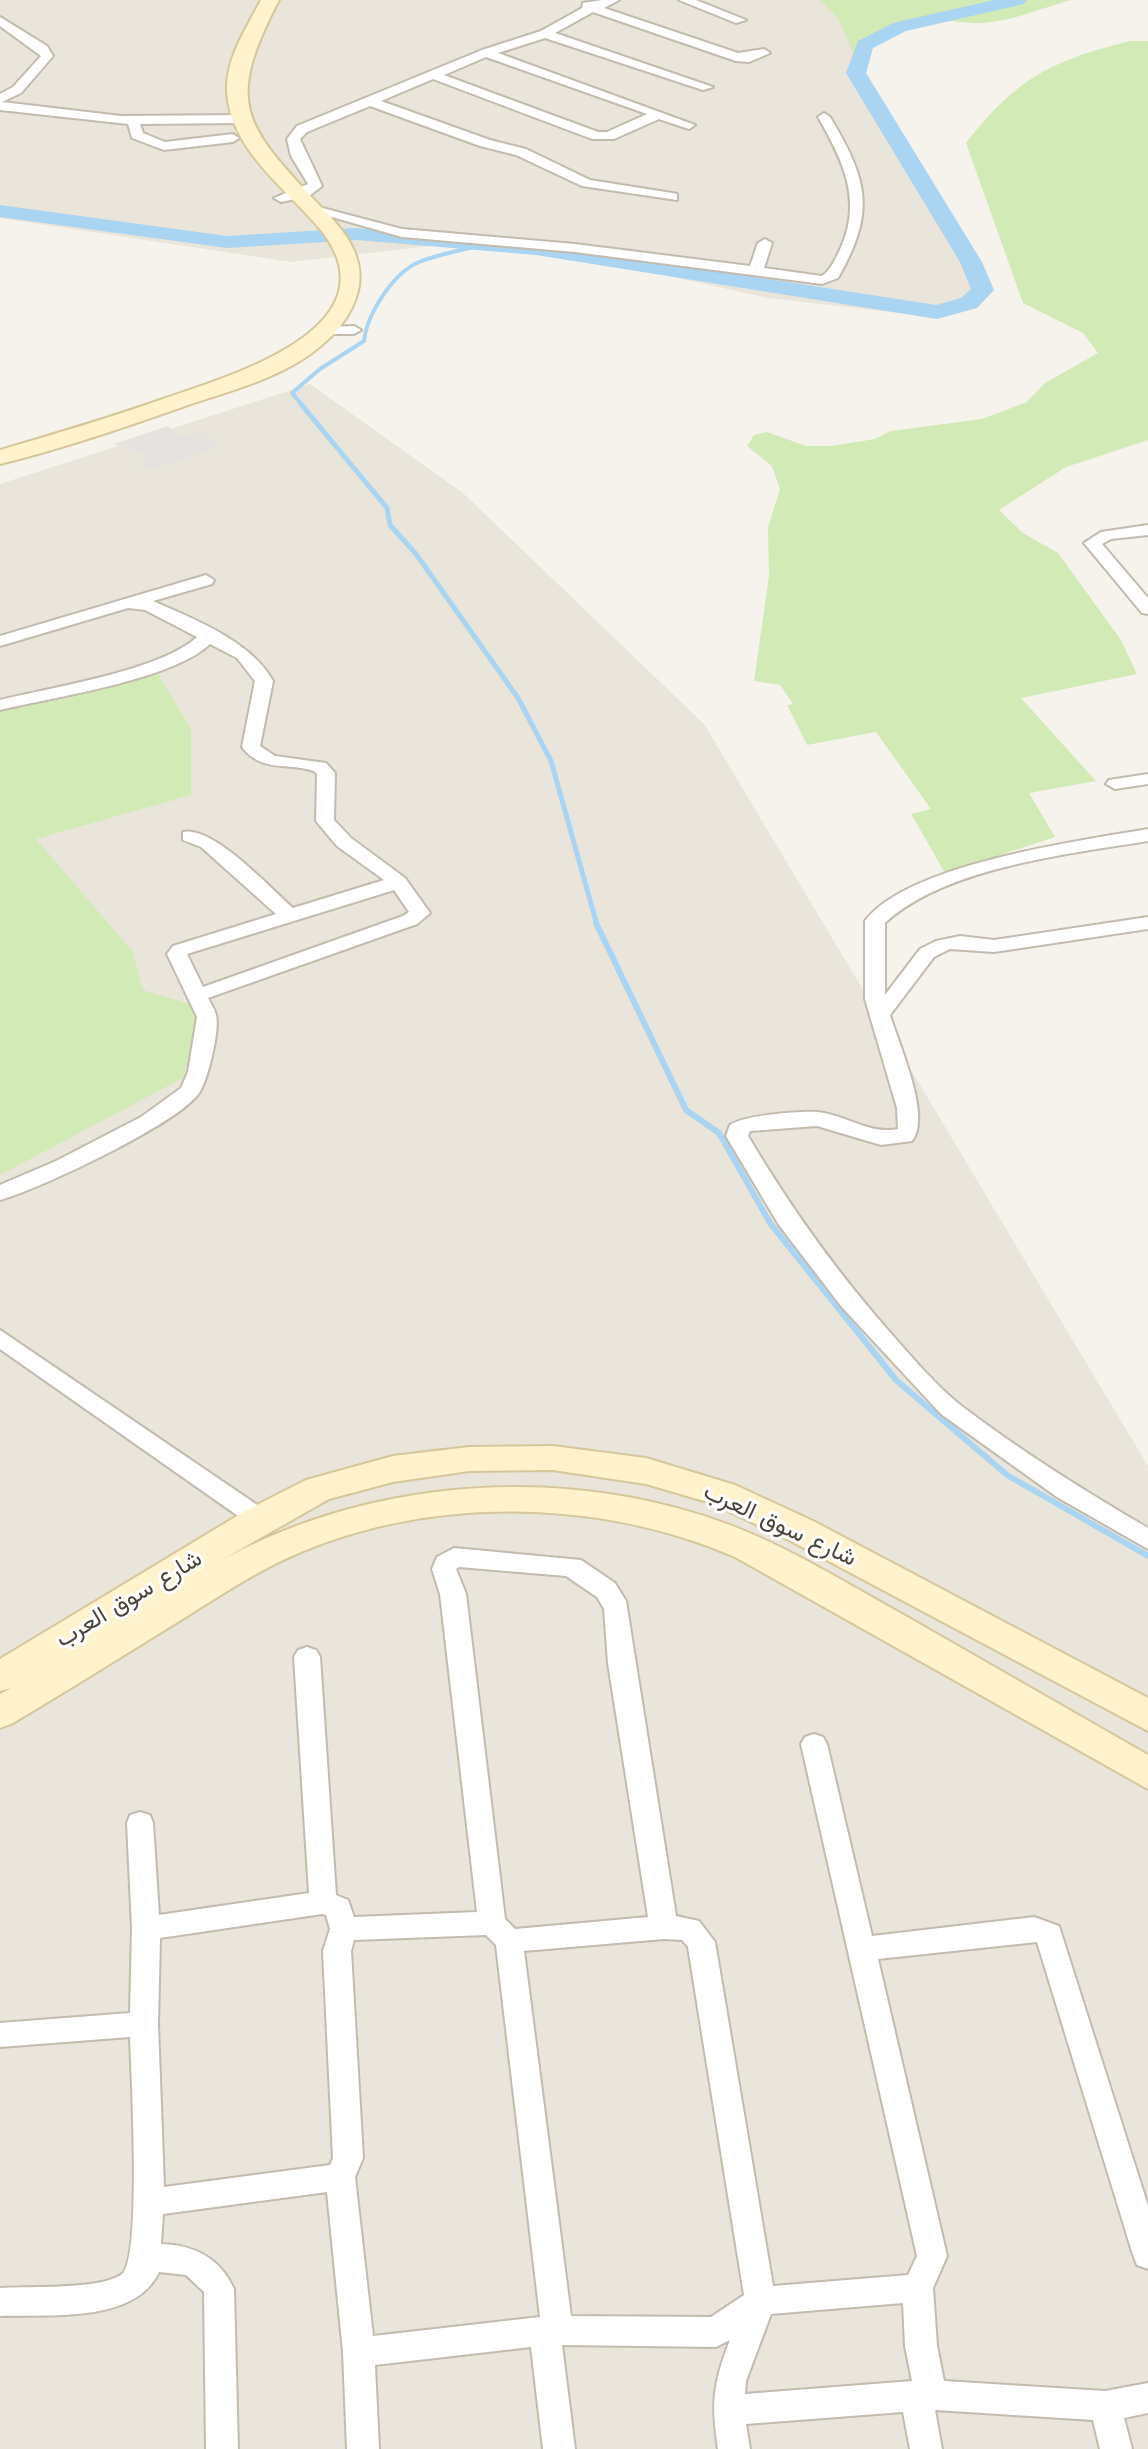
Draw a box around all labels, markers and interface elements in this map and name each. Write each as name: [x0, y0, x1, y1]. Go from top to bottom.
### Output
street label: شارع سوق العرب: [699, 1477, 861, 1573]
street label: شارع سوق العرب: [51, 1544, 207, 1654]

